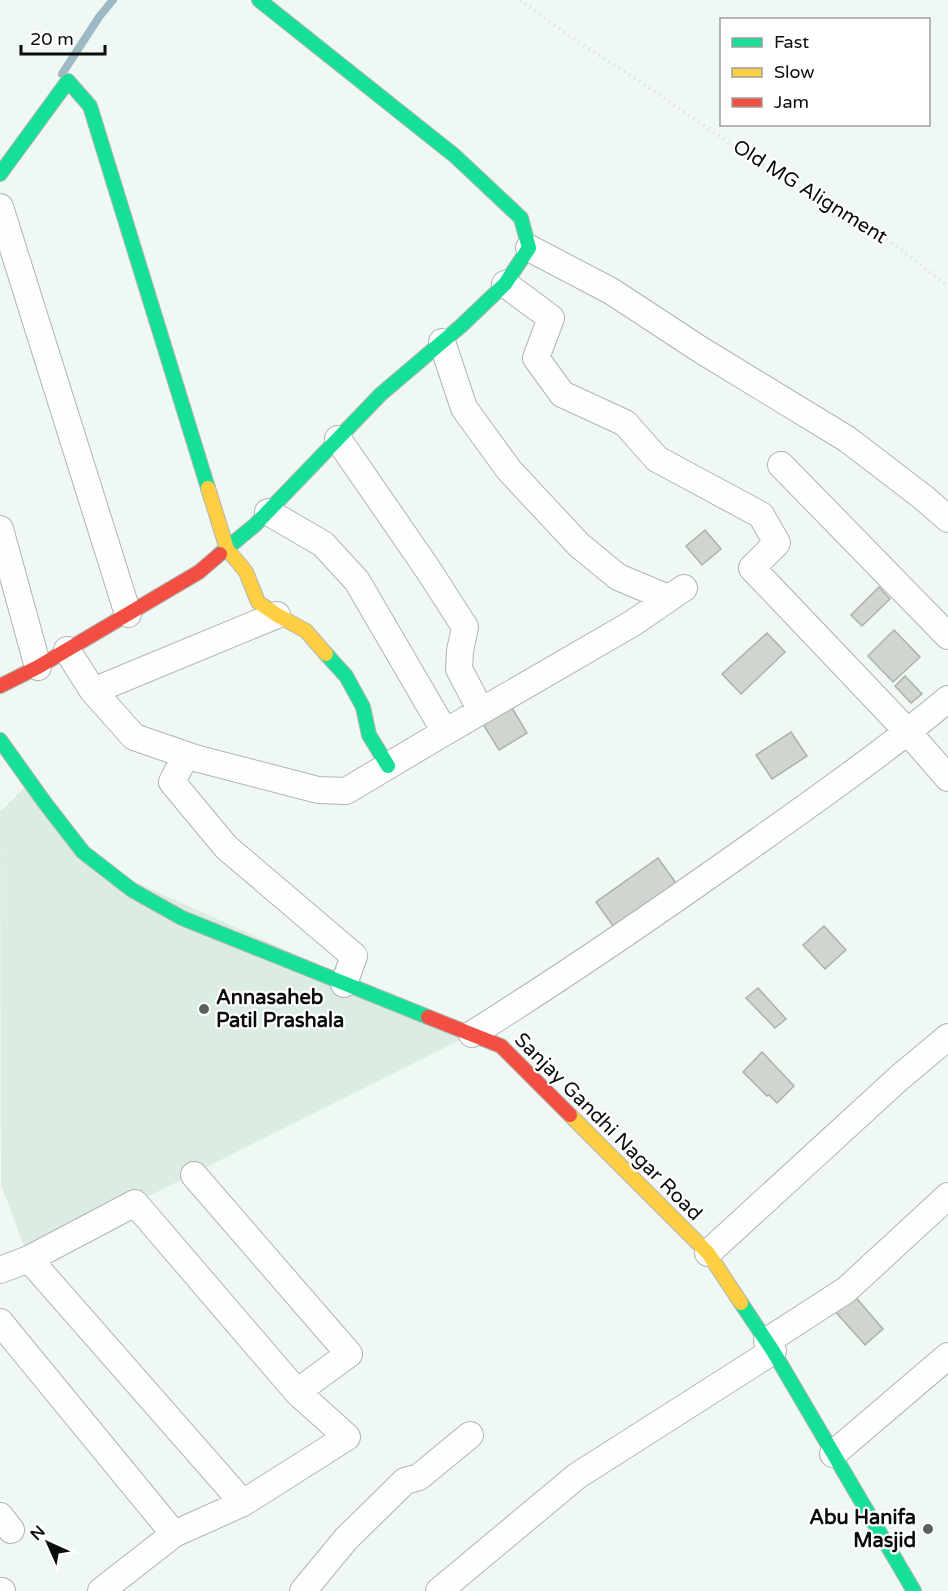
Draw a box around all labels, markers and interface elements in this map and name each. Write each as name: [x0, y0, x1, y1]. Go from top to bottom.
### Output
scale bar: [21, 18, 105, 56]
legend: [720, 18, 930, 126]
text: 20 m: [30, 28, 74, 50]
text: Fast: [774, 31, 809, 53]
text: Slow: [774, 61, 815, 83]
text: Jam: [774, 91, 809, 113]
street label: Old MG Alignment: [728, 135, 892, 249]
place label: Annasaheb Patil Prashala: [216, 986, 344, 1033]
marker: Annasaheb Patil Prashala: [197, 1002, 211, 1016]
street label: Sanjay Gandhi Nagar Road: [509, 1028, 707, 1226]
place label: Abu Hanifa Masjid: [809, 1506, 916, 1553]
north arrow: [18, 1513, 78, 1573]
text: N: [26, 1521, 50, 1545]
marker: Abu Hanifa Masjid: [921, 1522, 935, 1536]

